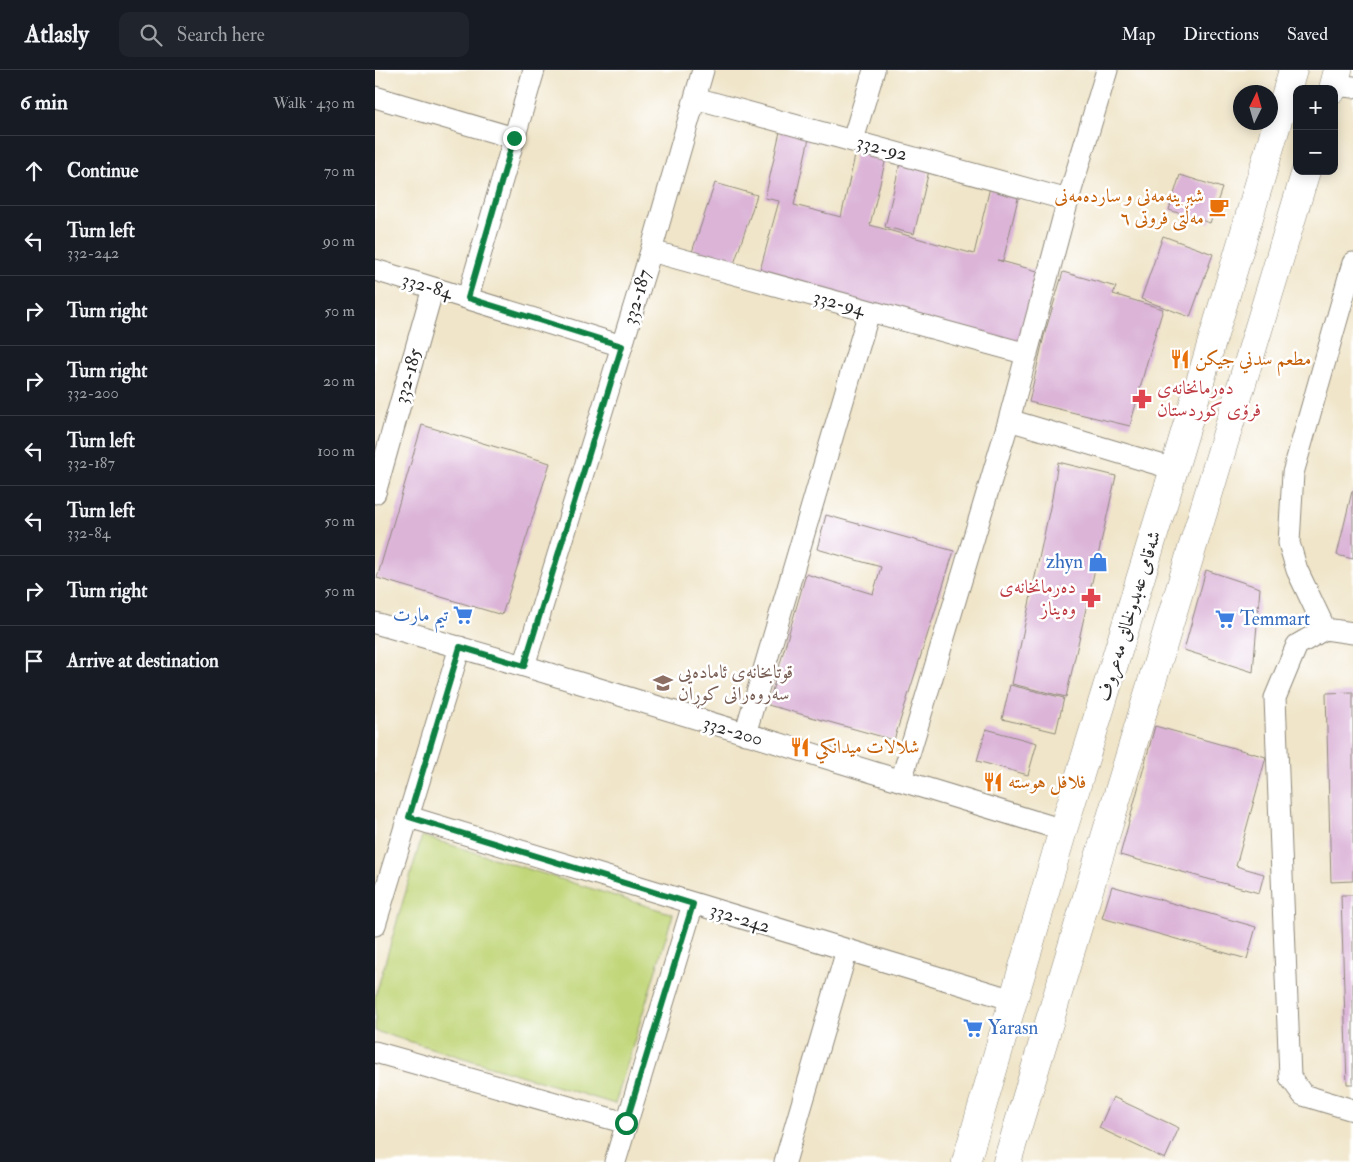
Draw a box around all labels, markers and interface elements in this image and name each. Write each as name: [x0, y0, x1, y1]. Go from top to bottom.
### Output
search box: [119, 12, 469, 57]
text: Atlasly: [25, 19, 89, 50]
icon: search: [137, 21, 165, 49]
text: Search here: [177, 23, 265, 47]
text: Map: [1122, 23, 1155, 46]
text: Directions: [1183, 23, 1259, 46]
text: Saved: [1287, 23, 1328, 46]
north arrow: [1233, 85, 1278, 130]
map controls: [1293, 85, 1338, 175]
button: +: [1293, 85, 1338, 130]
text: 6 min: [20, 89, 68, 116]
text: Walk · 430 m: [273, 93, 355, 113]
route end: [503, 127, 526, 150]
street label: 332-92: [854, 130, 910, 166]
button: −: [1293, 130, 1338, 175]
icon: ahead: [20, 157, 48, 185]
text: Continue: [67, 159, 138, 183]
text: 70 m: [324, 161, 355, 181]
place label: شیرینەمەنی و ساردەمەنی مەڵتی فروتی ٦: [1054, 184, 1204, 231]
cafe icon: شیرینەمەنی و ساردەمەنی مەڵتی فروتی ٦: [1208, 196, 1230, 218]
text: Turn left: [67, 219, 135, 243]
icon: left: [20, 227, 48, 255]
text: 90 m: [323, 231, 355, 251]
text: 332-242: [67, 243, 119, 263]
street label: 332-187: [617, 266, 657, 328]
street label: 332-84: [399, 267, 456, 305]
street label: 332-94: [811, 285, 868, 322]
icon: right: [20, 297, 48, 325]
text: Turn right: [67, 299, 147, 323]
text: 50 m: [324, 301, 355, 321]
street label: 332-185: [389, 345, 427, 406]
place label: مطعم سدني جيكن: [1195, 347, 1311, 377]
restaurant icon: مطعم سدني جيكن: [1169, 348, 1191, 370]
text: Turn right: [67, 359, 147, 383]
icon: right: [20, 367, 48, 395]
text: 20 m: [323, 371, 355, 391]
place label: دەرمانخانەی فرۆی کوردستان: [1157, 376, 1261, 422]
text: 332-200: [67, 383, 119, 403]
pharmacy icon: دەرمانخانەی فرۆی کوردستان: [1131, 388, 1153, 410]
text: Turn left: [67, 429, 135, 453]
icon: left: [20, 437, 48, 465]
text: 100 m: [317, 441, 355, 461]
text: 332-187: [67, 453, 115, 473]
text: Turn left: [67, 499, 135, 523]
icon: left: [20, 507, 48, 535]
text: 50 m: [324, 511, 355, 531]
text: 332-84: [67, 523, 110, 543]
street label: شەقامی عەبدولخالق مەعروف: [1092, 528, 1167, 704]
place label: zhyn: [1046, 550, 1083, 574]
shop icon: zhyn: [1087, 551, 1109, 573]
place label: دەرمانخانەی وەیناز: [999, 575, 1076, 621]
icon: right: [20, 577, 48, 605]
text: Turn right: [67, 579, 147, 603]
text: 50 m: [324, 581, 355, 601]
pharmacy icon: دەرمانخانەی وەیناز: [1080, 587, 1102, 609]
place label: تيم مارت: [393, 603, 448, 634]
supermarket icon: تيم مارت: [452, 604, 474, 626]
place label: Temmart: [1240, 607, 1310, 631]
supermarket icon: Temmart: [1214, 608, 1236, 630]
icon: arrive: [20, 647, 48, 675]
text: Arrive at destination: [67, 649, 219, 673]
place label: قوتابخانەی ئامادەیی سەروەرانی کوڕان: [678, 660, 793, 709]
school or university icon: قوتابخانەی ئامادەیی سەروەرانی کوڕان: [652, 672, 674, 694]
street label: 332-200: [700, 711, 766, 751]
place label: شلالات ميدانكي: [815, 735, 920, 764]
restaurant icon: شلالات ميدانكي: [789, 736, 811, 758]
place label: فلافل هوسته: [1008, 770, 1086, 795]
restaurant icon: فلافل هوسته: [982, 771, 1004, 793]
street label: 332-242: [707, 897, 773, 939]
place label: Yarasn: [988, 1016, 1039, 1040]
supermarket icon: Yarasn: [962, 1017, 984, 1039]
route start: [615, 1112, 638, 1135]

